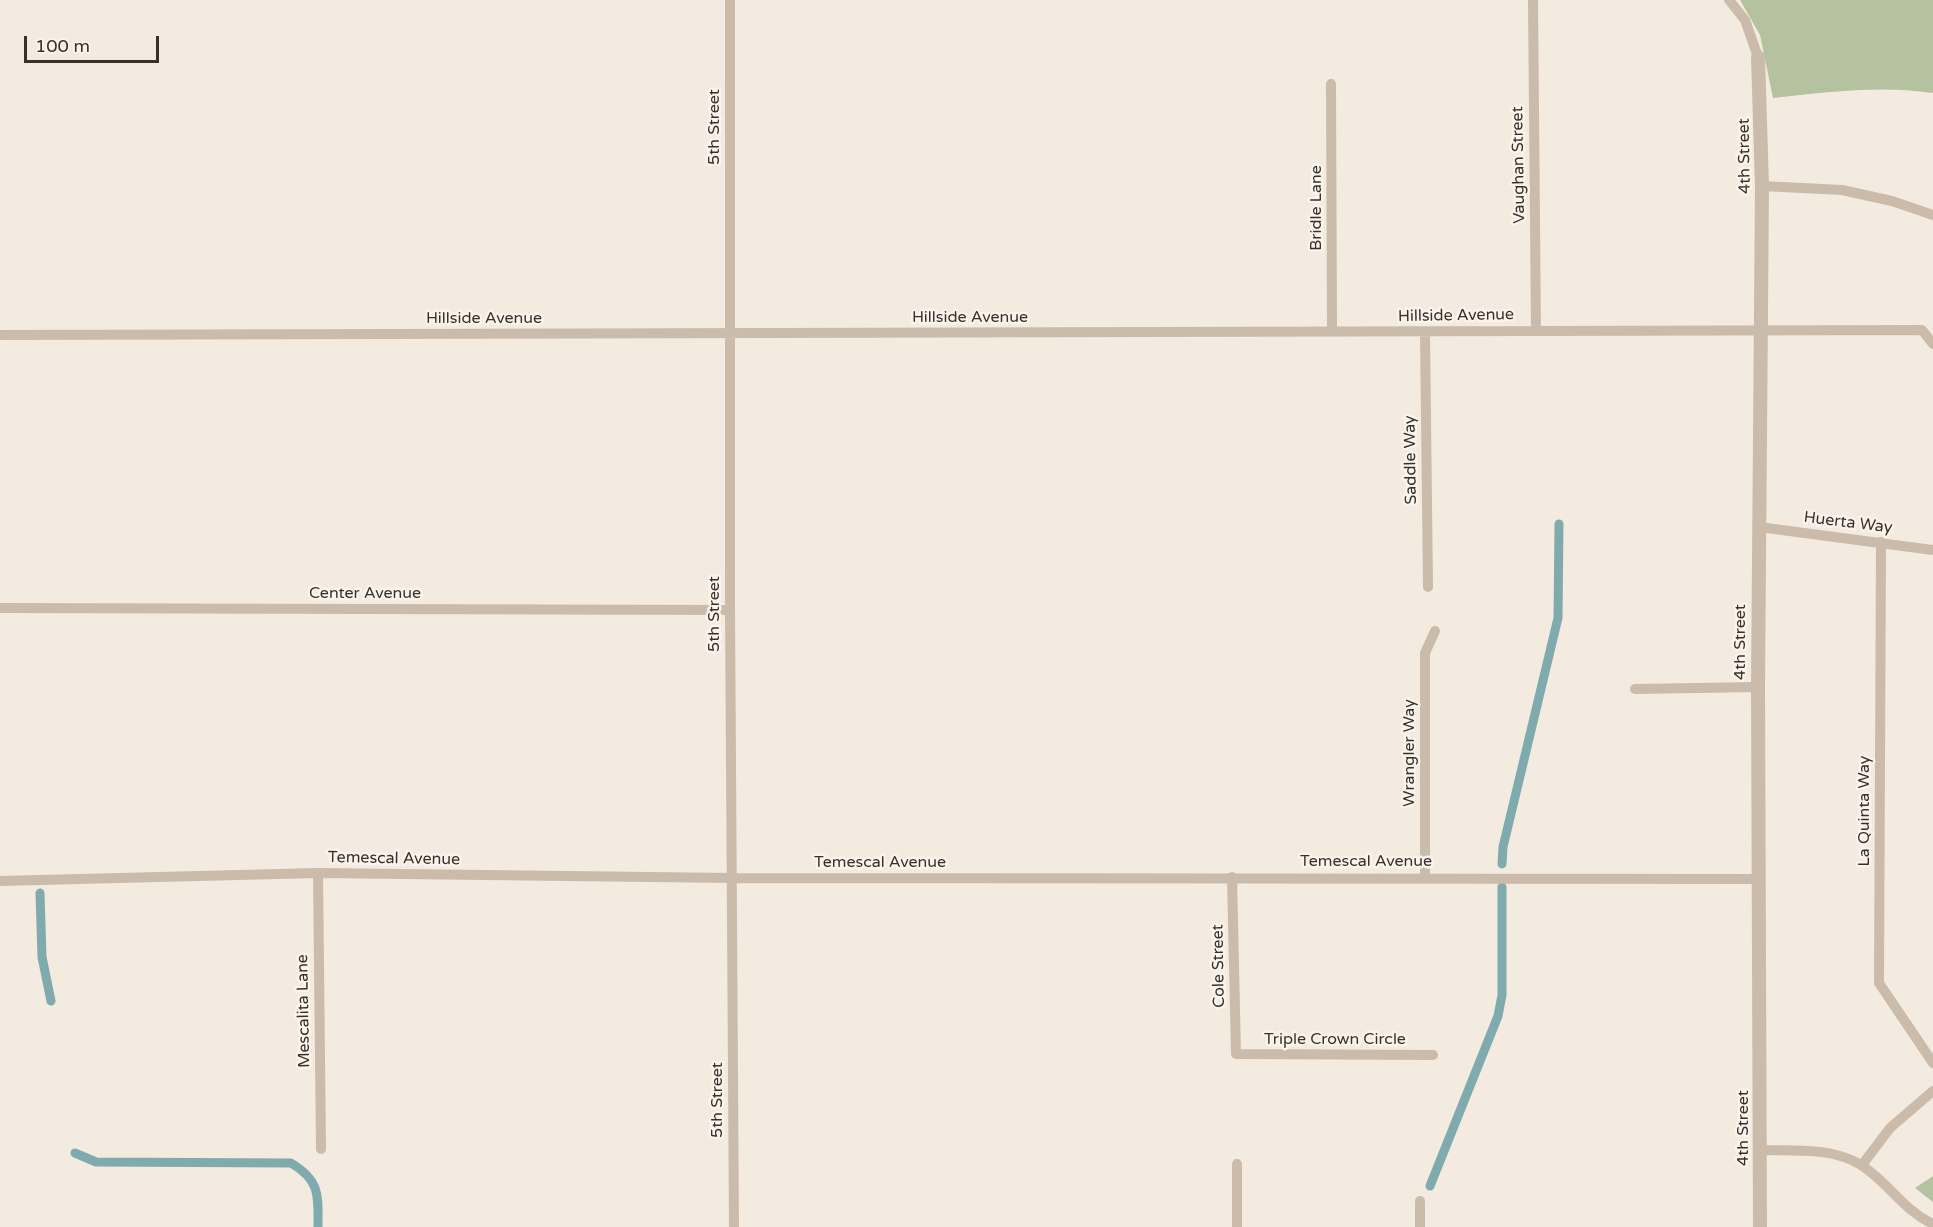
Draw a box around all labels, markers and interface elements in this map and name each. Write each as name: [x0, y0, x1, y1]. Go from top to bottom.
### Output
scale bar: [27, 24, 162, 62]
text: 100 m: [35, 35, 90, 57]
street label: 5th Street: [705, 89, 725, 165]
street label: Vaughan Street: [1508, 106, 1530, 224]
street label: 4th Street: [1735, 118, 1755, 194]
street label: Bridle Lane: [1307, 165, 1327, 251]
street label: Hillside Avenue: [1398, 305, 1514, 327]
street label: Hillside Avenue: [912, 308, 1028, 328]
street label: Hillside Avenue: [426, 309, 542, 329]
street label: Saddle Way: [1401, 415, 1421, 505]
street label: Huerta Way: [1803, 508, 1893, 538]
street label: 5th Street: [705, 576, 725, 652]
street label: Center Avenue: [309, 584, 421, 604]
street label: 4th Street: [1731, 604, 1751, 680]
street label: Wrangler Way: [1400, 699, 1420, 807]
street label: La Quinta Way: [1855, 756, 1875, 866]
street label: Temescal Avenue: [328, 848, 460, 870]
street label: Temescal Avenue: [1300, 852, 1432, 872]
street label: Temescal Avenue: [814, 853, 946, 873]
street label: Cole Street: [1209, 924, 1229, 1008]
street label: Mescalita Lane: [293, 954, 315, 1068]
street label: Triple Crown Circle: [1264, 1030, 1406, 1050]
street label: 5th Street: [708, 1062, 728, 1138]
street label: 4th Street: [1734, 1090, 1754, 1166]

